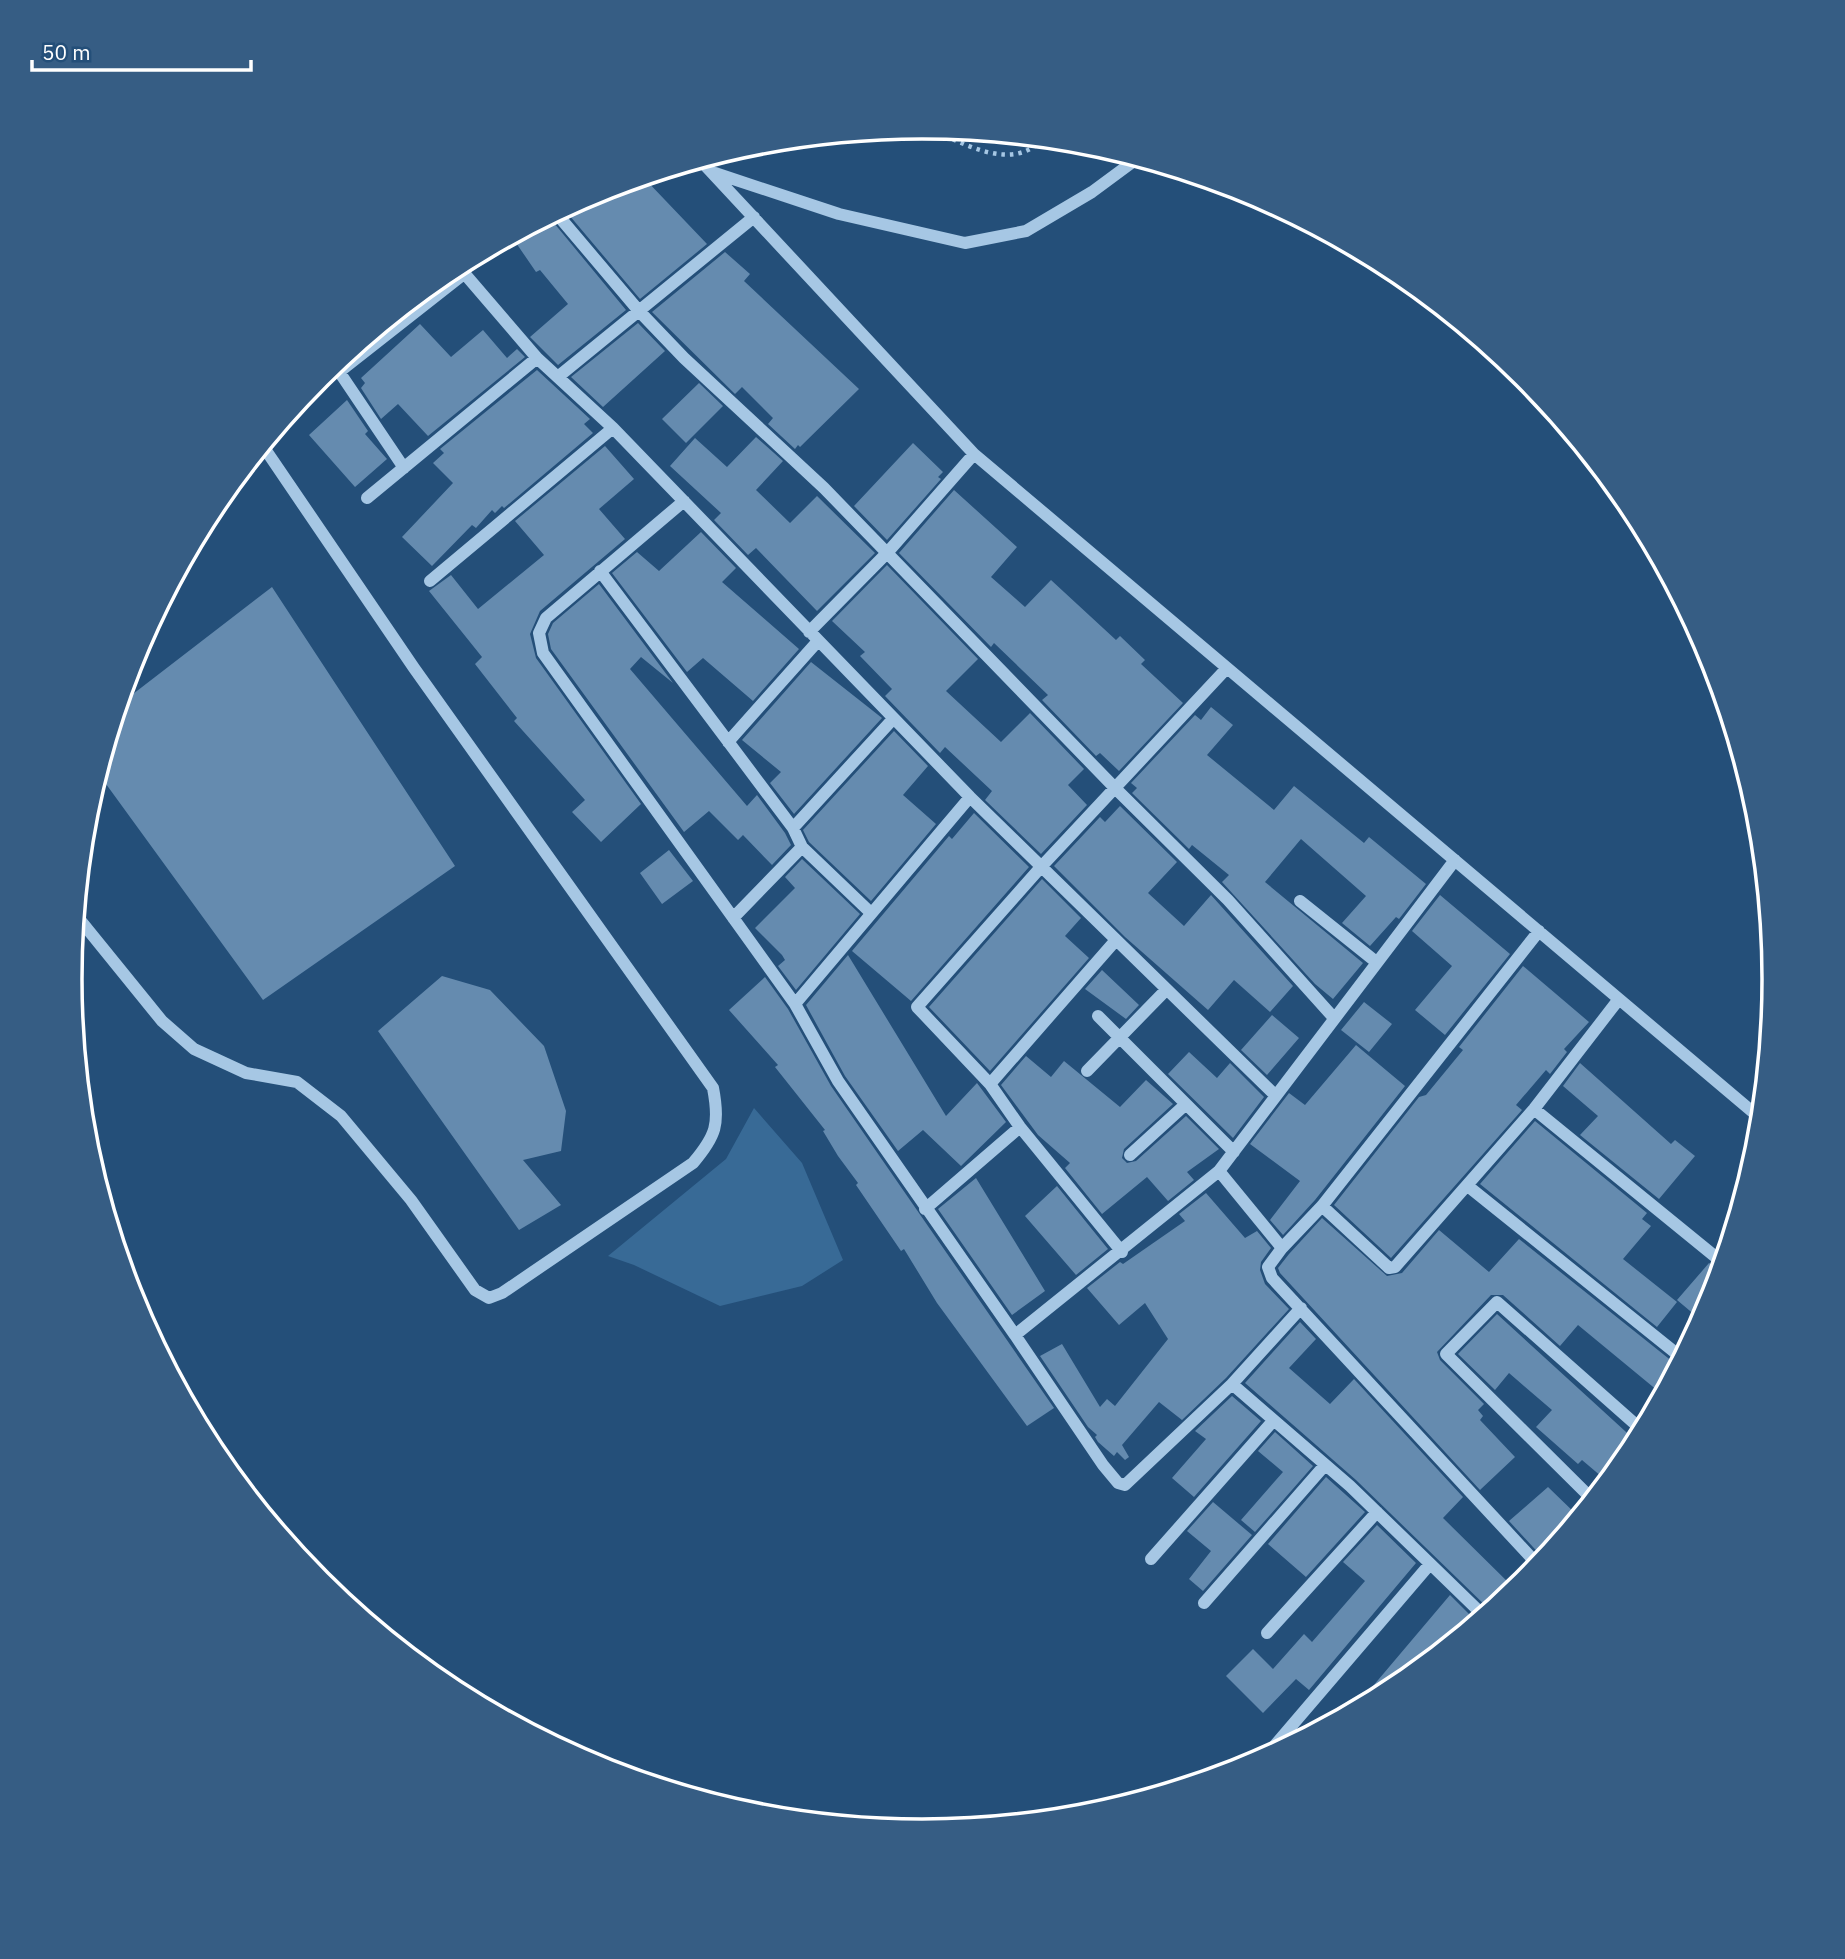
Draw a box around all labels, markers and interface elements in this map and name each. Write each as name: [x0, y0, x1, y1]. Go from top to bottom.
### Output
scale bar: [32, 28, 250, 72]
text: 50 m: [42, 38, 91, 66]

